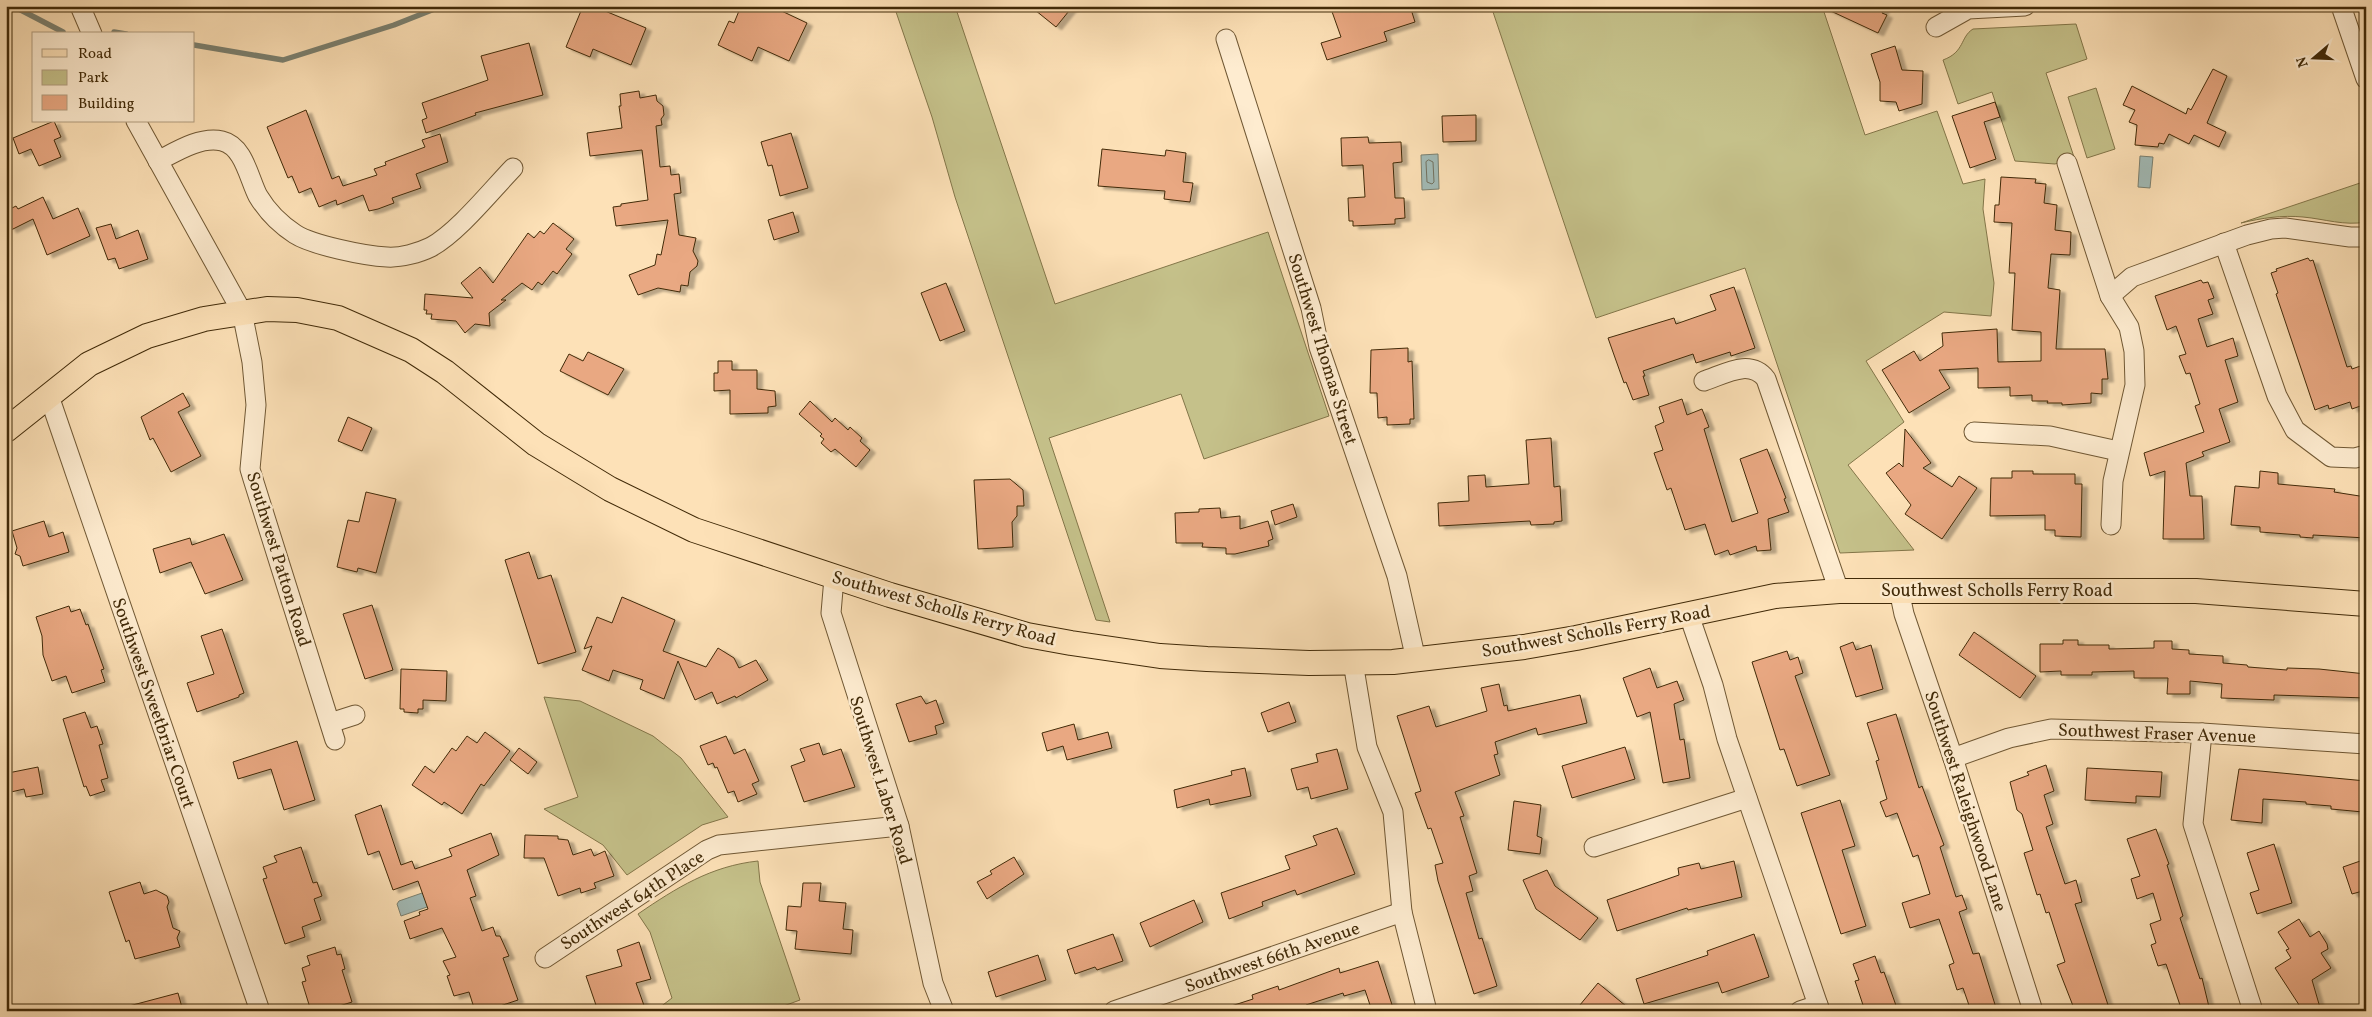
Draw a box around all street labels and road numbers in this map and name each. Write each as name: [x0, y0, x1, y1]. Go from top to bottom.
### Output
street label: Southwest Thomas Street: [1280, 251, 1363, 448]
street label: Southwest Patton Road: [239, 469, 316, 650]
street label: Southwest Scholls Ferry Road: [829, 565, 1058, 653]
street label: Southwest Scholls Ferry Road: [1881, 579, 2113, 604]
street label: Southwest Sweetbriar Court: [105, 595, 200, 812]
street label: Southwest Scholls Ferry Road: [1480, 600, 1713, 665]
street label: Southwest Raleighwood Lane: [1917, 688, 2012, 915]
street label: Southwest Laber Road: [842, 693, 917, 868]
street label: Southwest Fraser Avenue: [2057, 719, 2256, 750]
street label: Southwest 64th Place: [556, 845, 710, 957]
street label: Southwest 66th Avenue: [1182, 917, 1363, 1000]

